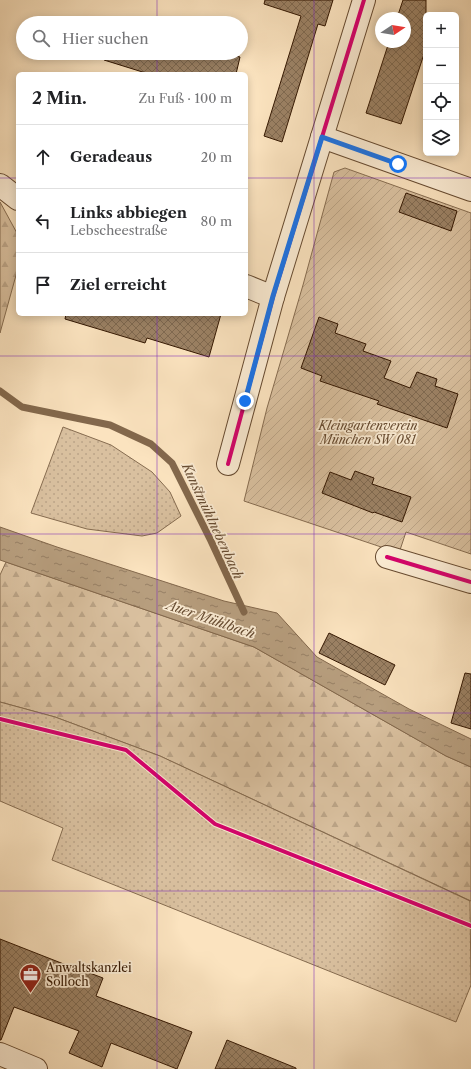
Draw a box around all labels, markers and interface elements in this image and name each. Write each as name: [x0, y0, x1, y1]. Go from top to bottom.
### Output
north arrow: [375, 12, 411, 48]
map controls: [423, 12, 459, 156]
button: +: [423, 12, 459, 48]
search box: [16, 16, 248, 60]
icon: search: [30, 27, 52, 49]
text: Hier suchen: [62, 29, 149, 48]
button: −: [423, 48, 459, 84]
button: locate: [423, 84, 459, 120]
text: 2 Min.: [32, 88, 87, 108]
text: Zu Fuß · 100 m: [139, 90, 232, 106]
button: layers: [423, 120, 459, 156]
icon: ahead: [32, 146, 54, 168]
text: Geradeaus: [70, 147, 152, 166]
text: 20 m: [201, 149, 232, 165]
route start: [389, 155, 407, 173]
text: Links abbiegen: [70, 203, 187, 222]
icon: left: [32, 210, 54, 232]
text: 80 m: [200, 213, 232, 229]
text: Lebscheestraße: [70, 222, 168, 238]
icon: arrive: [32, 274, 54, 296]
text: Ziel erreicht: [70, 275, 166, 294]
route end: [236, 392, 254, 410]
park label: Kleingartenverein München SW 081: [317, 418, 418, 447]
water label: Kunstmühlnebenbach: [179, 459, 247, 582]
water label: Auer Mühlbach: [163, 596, 257, 642]
place label: Anwaltskanzlei Solloch: [45, 960, 132, 989]
office icon: Anwaltskanzlei Solloch: [17, 962, 43, 995]

